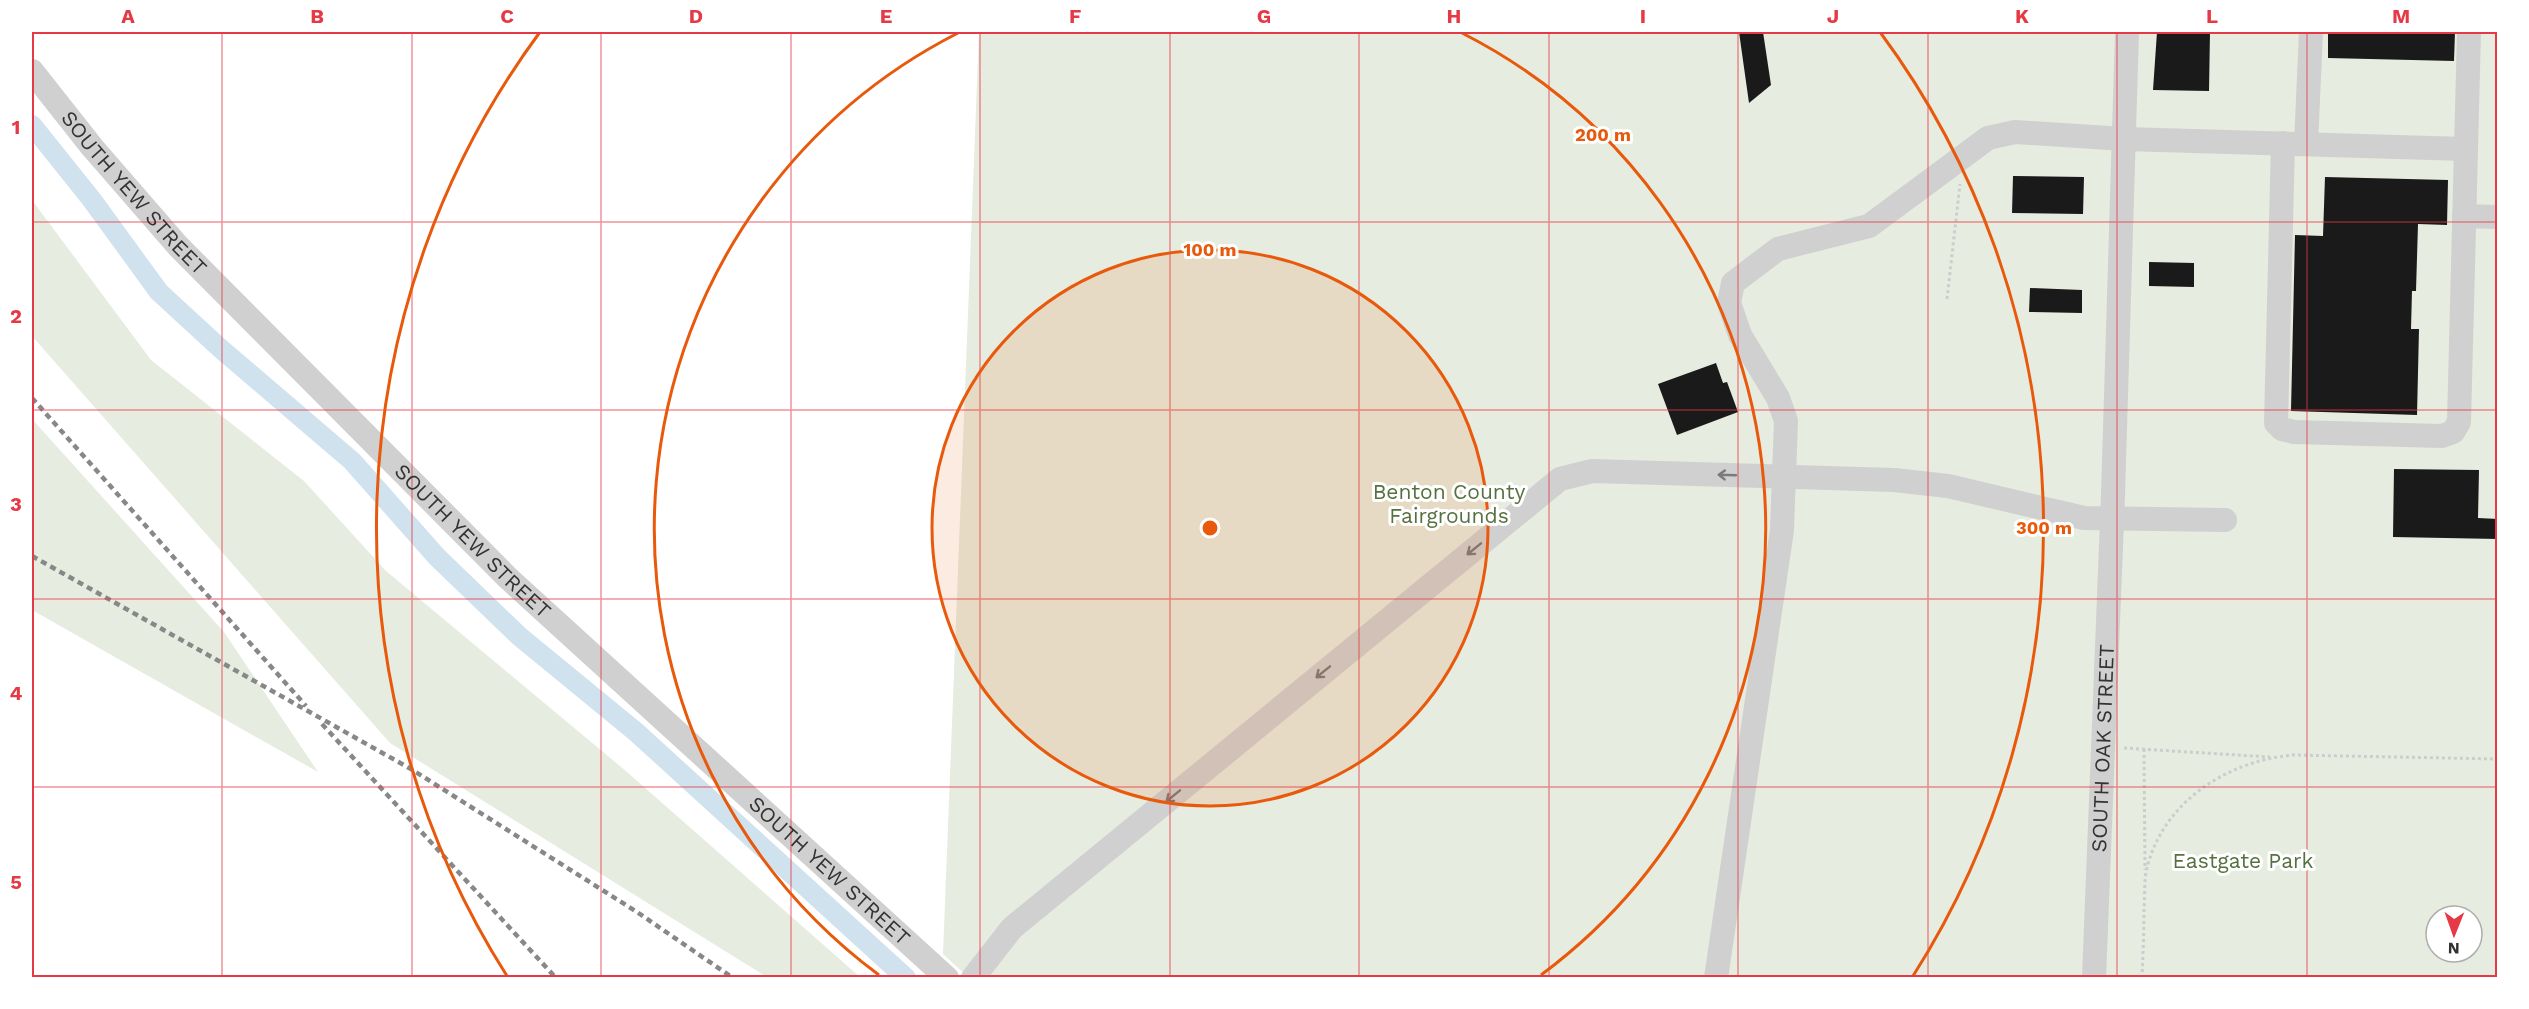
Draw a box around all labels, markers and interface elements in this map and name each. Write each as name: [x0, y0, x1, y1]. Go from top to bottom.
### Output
text: A: [121, 4, 135, 28]
text: B: [310, 4, 324, 28]
text: C: [500, 4, 514, 28]
text: D: [689, 4, 703, 28]
text: E: [880, 4, 892, 28]
text: F: [1069, 4, 1081, 28]
text: G: [1257, 4, 1271, 28]
text: H: [1447, 4, 1461, 28]
text: I: [1640, 4, 1646, 28]
text: J: [1827, 4, 1839, 28]
text: K: [2015, 4, 2029, 28]
text: L: [2206, 4, 2218, 28]
text: M: [2392, 4, 2410, 28]
street label: SOUTH YEW STREET: [56, 106, 213, 280]
text: 1: [12, 115, 20, 139]
text: 200 m: [1575, 124, 1631, 145]
text: 100 m: [1183, 239, 1237, 260]
text: 2: [10, 304, 22, 328]
street label: SOUTH YEW STREET: [390, 458, 557, 623]
one-way arrow: [1718, 469, 1738, 481]
park label: Benton County Fairgrounds: [1373, 479, 1526, 528]
text: 3: [10, 492, 22, 516]
text: 300 m: [2016, 517, 2072, 538]
centre of rings: [1200, 518, 1220, 538]
one-way arrow: [1466, 542, 1482, 555]
street label: SOUTH OAK STREET: [2086, 643, 2119, 853]
one-way arrow: [1316, 666, 1332, 679]
text: 4: [10, 681, 23, 705]
one-way arrow: [1165, 789, 1181, 802]
street label: SOUTH YEW STREET: [744, 791, 916, 950]
park label: Eastgate Park: [2172, 848, 2314, 873]
text: 5: [10, 870, 22, 894]
north arrow: [2424, 904, 2484, 964]
text: N: [2448, 939, 2460, 958]

